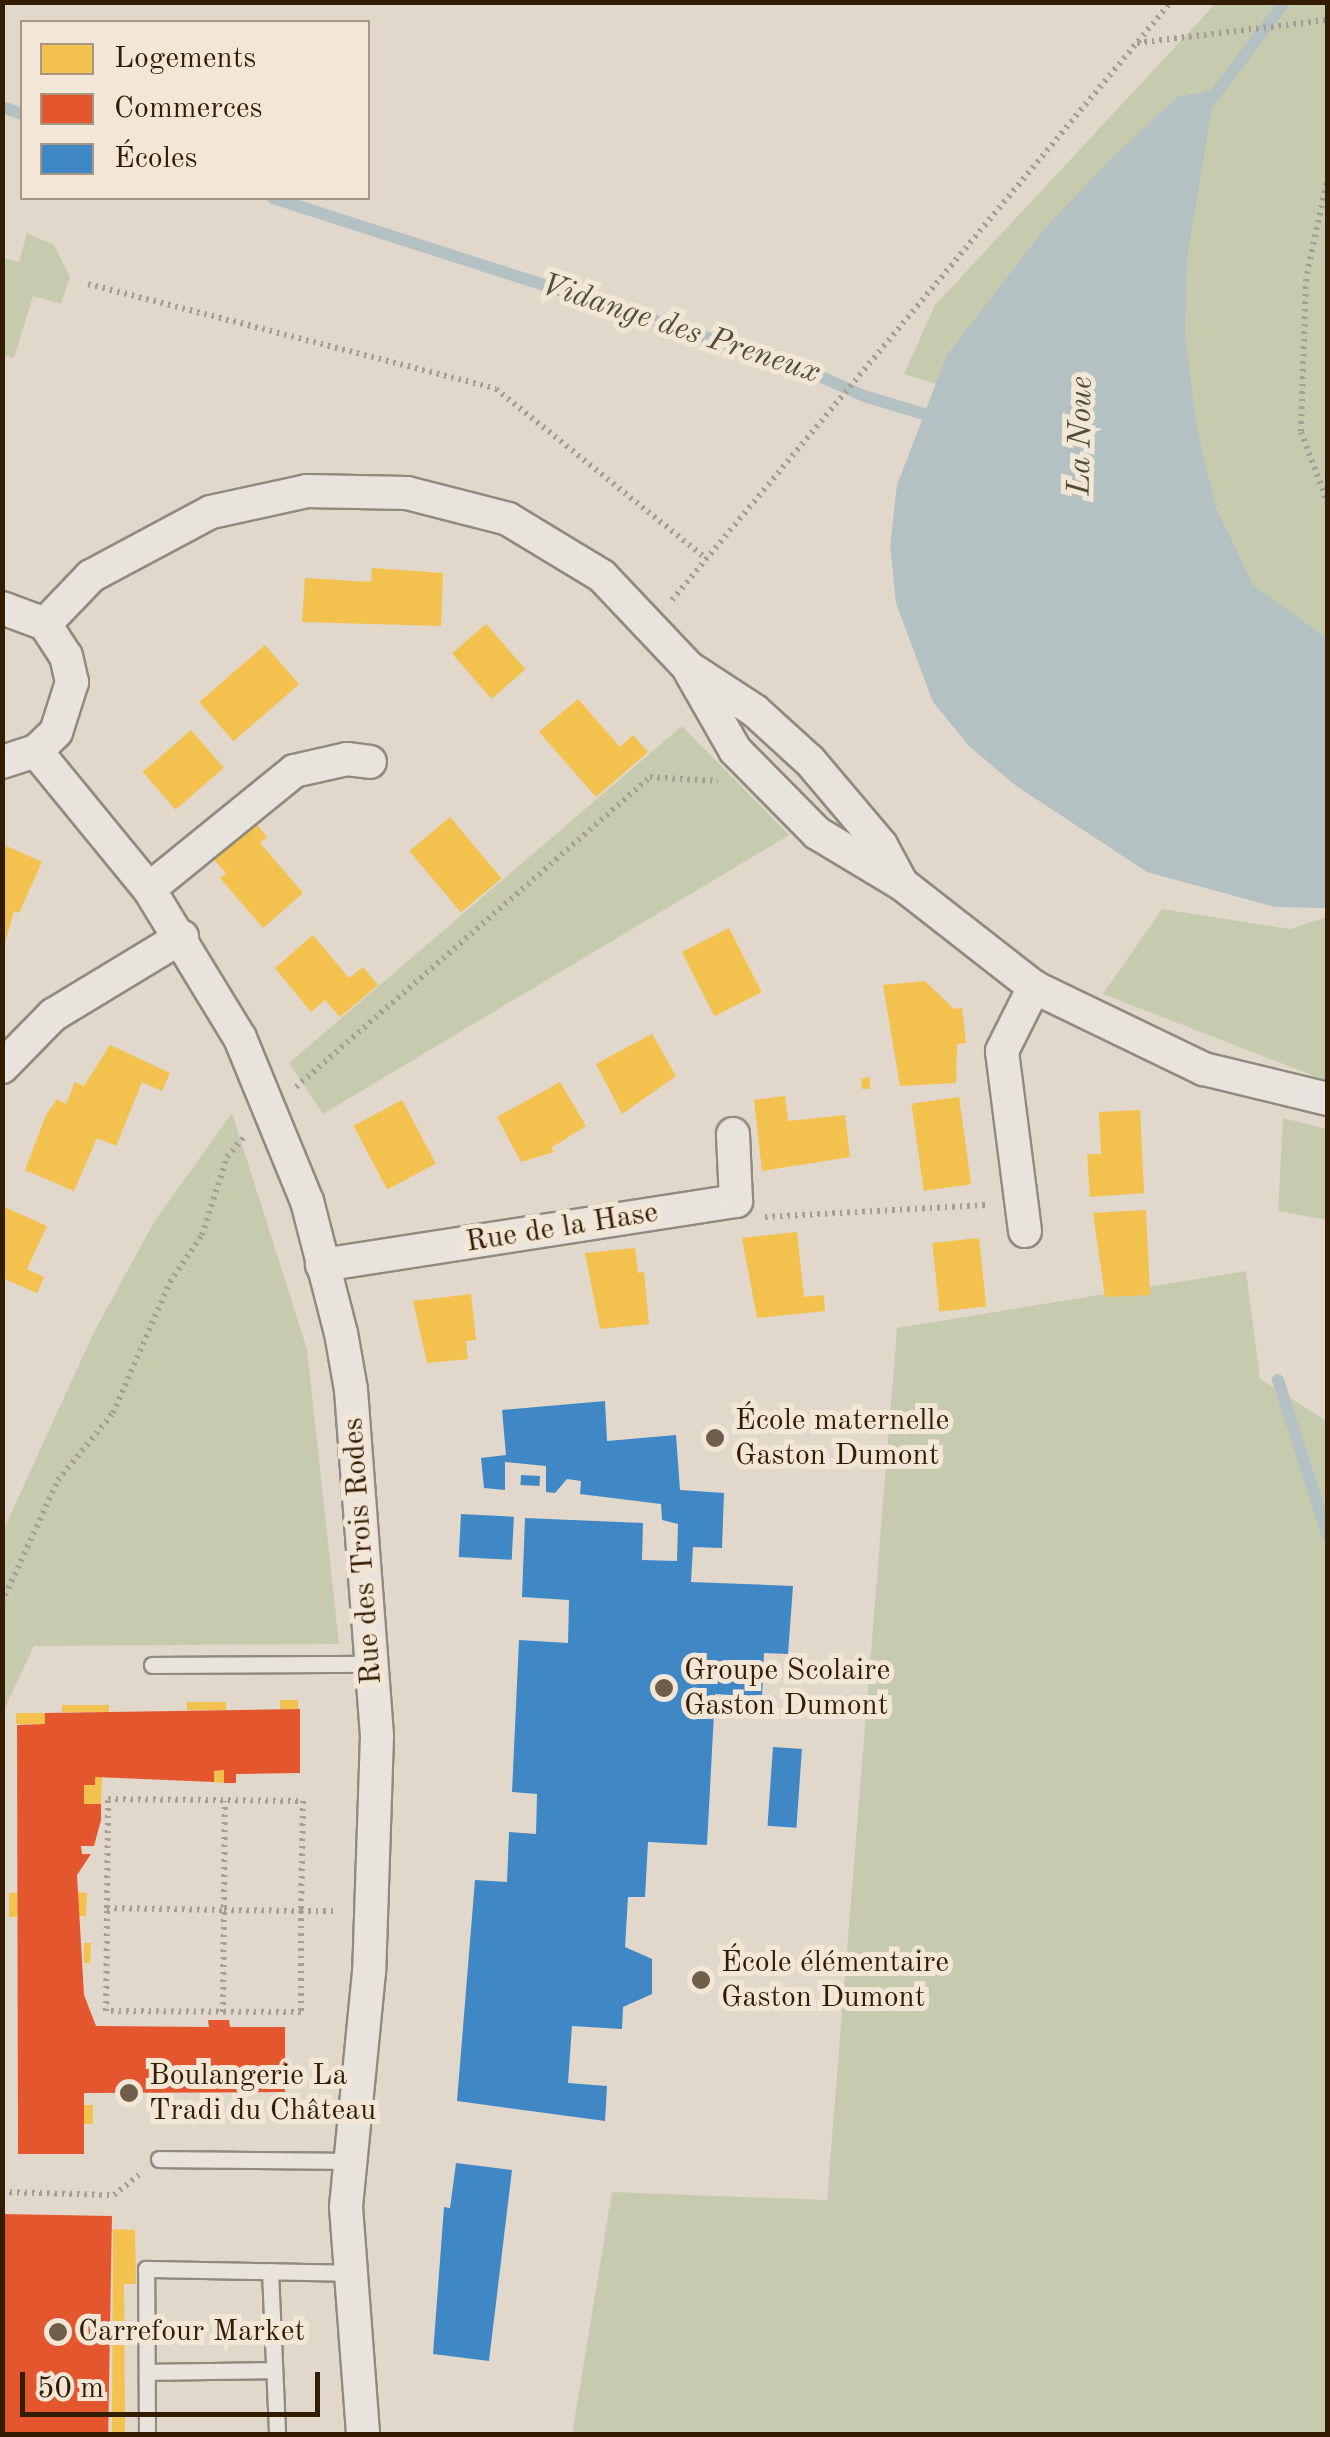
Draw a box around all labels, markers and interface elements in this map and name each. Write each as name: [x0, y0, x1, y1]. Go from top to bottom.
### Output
legend: [20, 20, 370, 200]
text: Logements: [114, 44, 256, 74]
text: Commerces: [114, 94, 263, 124]
text: Écoles: [114, 144, 198, 174]
water label: Vidange des Preneux: [535, 267, 825, 393]
water label: La Noue: [1062, 376, 1102, 496]
street label: Rue de la Hase: [463, 1195, 661, 1261]
place label: École maternelle Gaston Dumont: [735, 1403, 949, 1474]
street label: Rue des Trois Rodes: [336, 1416, 390, 1686]
marker: École maternelle Gaston Dumont: [704, 1427, 726, 1449]
place label: Groupe Scolaire Gaston Dumont: [684, 1653, 890, 1724]
marker: Groupe Scolaire Gaston Dumont: [653, 1677, 675, 1699]
place label: École élémentaire Gaston Dumont: [721, 1945, 949, 2016]
marker: École élémentaire Gaston Dumont: [690, 1969, 712, 1991]
place label: Boulangerie La Tradi du Château: [149, 2058, 376, 2128]
marker: Boulangerie La Tradi du Château: [118, 2082, 140, 2104]
place label: Carrefour Market: [78, 2314, 305, 2350]
marker: Carrefour Market: [47, 2321, 69, 2343]
scale bar: [25, 2352, 325, 2414]
text: 50 m: [37, 2374, 104, 2404]

